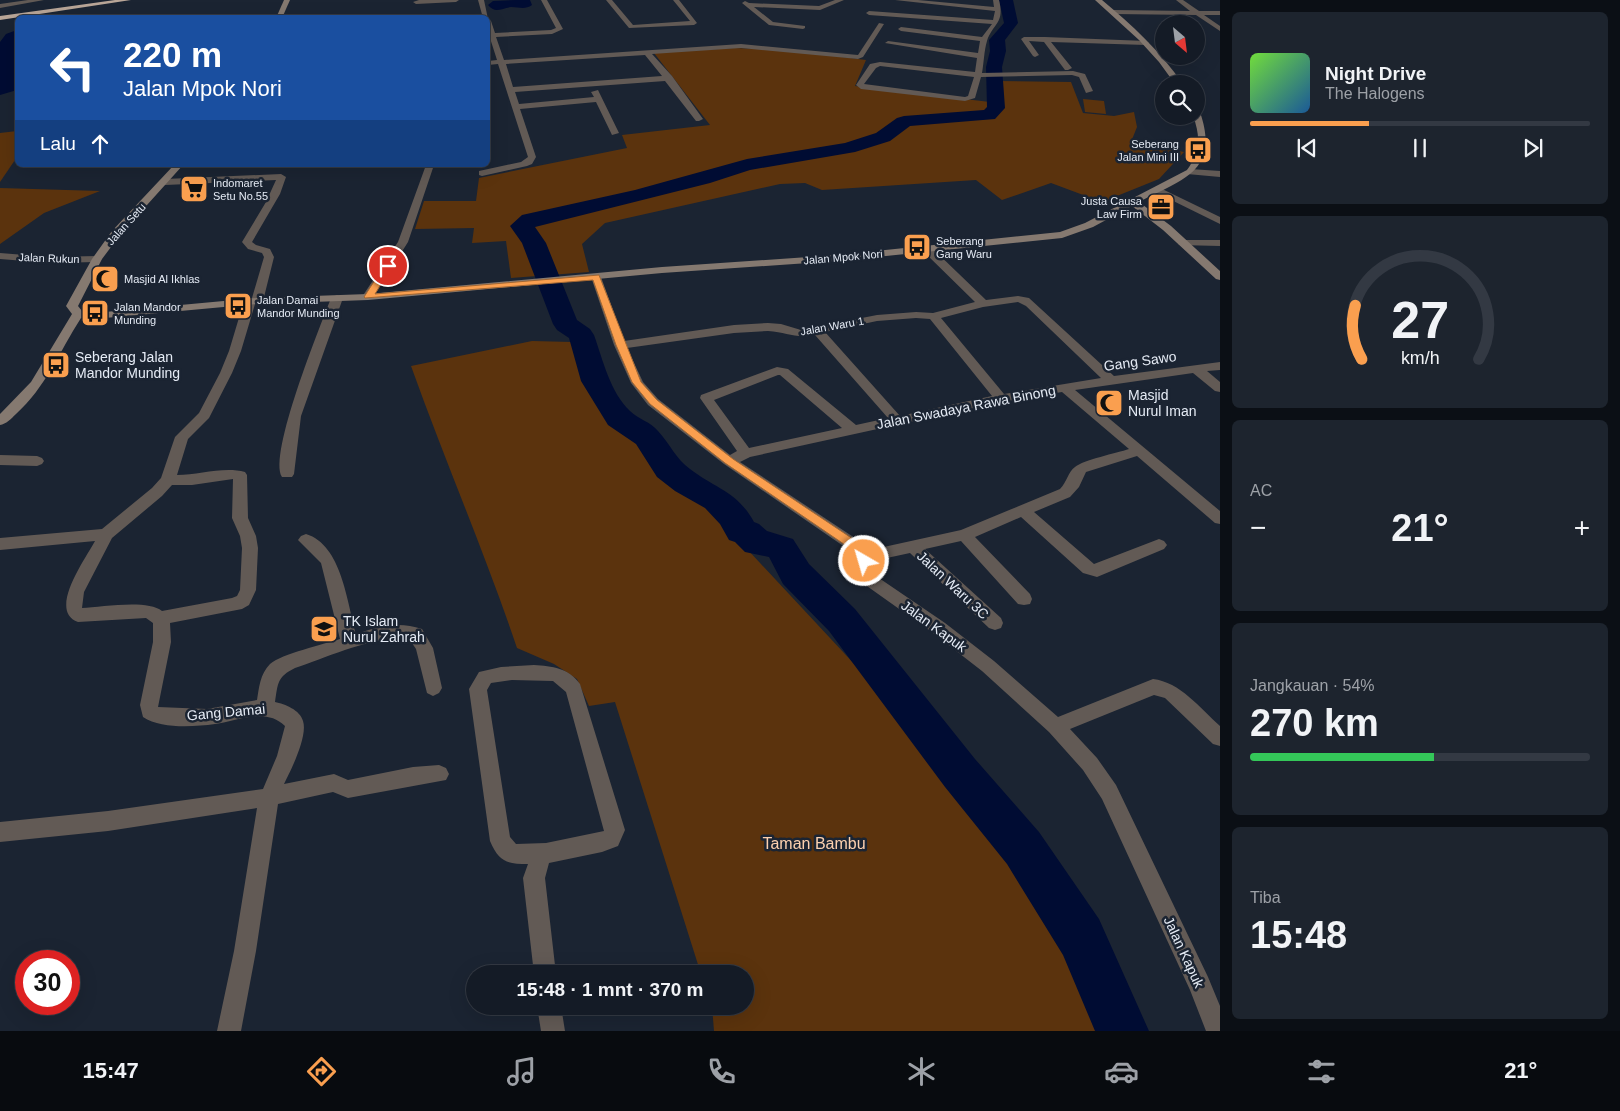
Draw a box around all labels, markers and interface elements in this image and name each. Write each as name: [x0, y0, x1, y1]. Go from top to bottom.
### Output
north arrow: [1155, 15, 1205, 65]
map controls: [1155, 15, 1205, 125]
icon: left: [40, 35, 105, 100]
text: 220 m: [123, 35, 222, 74]
text: Night Drive: [1325, 63, 1426, 84]
button: search: [1155, 75, 1205, 125]
text: Jalan Mpok Nori: [123, 76, 282, 101]
text: The Halogens: [1325, 85, 1425, 102]
icon: ahead: [86, 130, 114, 158]
text: Lalu: [40, 133, 76, 154]
icon: previous: [1293, 134, 1321, 162]
icon: pause: [1406, 134, 1434, 162]
icon: next: [1519, 134, 1547, 162]
bus stop icon: Seberang Jalan Mini III: [1183, 135, 1213, 165]
place label: Seberang Jalan Mini III: [1117, 138, 1179, 163]
supermarket icon: Indomaret Setu No.55: [179, 174, 209, 204]
place label: Indomaret Setu No.55: [213, 177, 268, 202]
office icon: Justa Causa Law Firm: [1146, 192, 1176, 222]
place label: Justa Causa Law Firm: [1081, 195, 1143, 220]
street label: Jalan Setu: [104, 201, 148, 247]
bus stop icon: Seberang Gang Waru: [902, 232, 932, 262]
place label: Seberang Gang Waru: [936, 235, 992, 260]
pin: [367, 245, 409, 287]
street label: Jalan Mpok Nori: [803, 248, 883, 266]
street label: Jalan Rukun: [18, 251, 80, 265]
icon: arrive: [374, 252, 402, 280]
mosque icon: Masjid Al Ikhlas: [90, 264, 120, 294]
place label: Masjid Al Ikhlas: [124, 273, 200, 285]
bus stop icon: Jalan Damai Mandor Munding: [223, 291, 253, 321]
text: 27: [1391, 291, 1449, 349]
place label: Jalan Damai Mandor Munding: [257, 294, 340, 319]
bus stop icon: Jalan Mandor Munding: [80, 298, 110, 328]
place label: Jalan Mandor Munding: [114, 301, 181, 326]
street label: Jalan Waru 1: [799, 314, 865, 338]
street label: Gang Sawo: [1103, 348, 1178, 374]
text: km/h: [1401, 348, 1439, 368]
place label: Seberang Jalan Mandor Munding: [75, 349, 180, 381]
bus stop icon: Seberang Jalan Mandor Munding: [41, 350, 71, 380]
street label: Jalan Swadaya Rawa Binong: [875, 382, 1057, 432]
place label: Masjid Nurul Iman: [1128, 387, 1196, 419]
mosque icon: Masjid Nurul Iman: [1094, 388, 1124, 418]
text: AC: [1250, 482, 1272, 499]
text: 21°: [1391, 507, 1449, 549]
text: −: [1250, 512, 1266, 543]
text: +: [1574, 512, 1590, 543]
position arrow: [837, 534, 889, 586]
street label: Jalan Waru 3C: [914, 548, 992, 622]
street label: Jalan Kapuk: [898, 597, 971, 656]
place label: TK Islam Nurul Zahrah: [343, 613, 425, 645]
school or university icon: TK Islam Nurul Zahrah: [309, 614, 339, 644]
text: Jangkauan · 54%: [1250, 677, 1375, 694]
street label: Gang Damai: [186, 701, 266, 723]
text: 270 km: [1250, 702, 1379, 744]
park label: Taman Bambu: [762, 835, 866, 852]
text: Tiba: [1250, 889, 1281, 906]
street label: Jalan Kapuk: [1160, 914, 1208, 991]
text: 15:48: [1250, 914, 1347, 956]
speed limit sign: 30: [15, 950, 80, 1015]
text: 15:48 · 1 mnt · 370 m: [517, 979, 703, 1000]
icon: directions: [304, 1054, 339, 1089]
icon: music: [504, 1054, 539, 1089]
icon: phone: [704, 1054, 739, 1089]
icon: climate: [904, 1054, 939, 1089]
icon: car: [1104, 1054, 1139, 1089]
icon: filters: [1304, 1054, 1339, 1089]
text: 15:47: [83, 1058, 139, 1083]
text: 21°: [1504, 1058, 1537, 1083]

